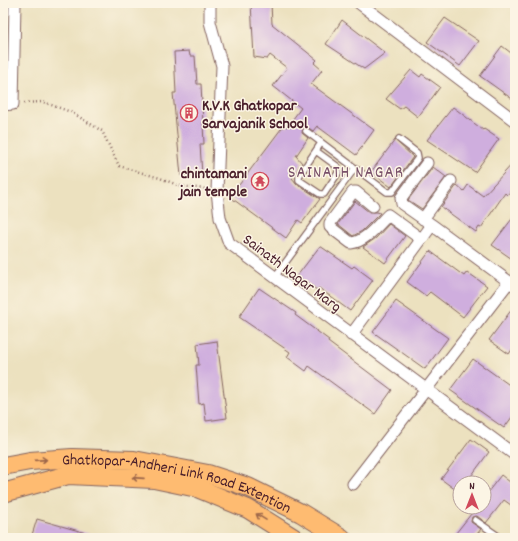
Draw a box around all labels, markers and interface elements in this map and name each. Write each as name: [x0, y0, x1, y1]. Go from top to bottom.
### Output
place label: K.V.K Ghatkopar Sarvajanik School: [202, 95, 308, 136]
building icon: K.V.K Ghatkopar Sarvajanik School: [179, 103, 199, 123]
district label: SAINATH NAGAR: [288, 162, 404, 186]
place label: chintamani jain temple: [177, 163, 247, 204]
temple icon: chintamani jain temple: [250, 171, 270, 191]
street label: Sainath Nagar Marg: [237, 229, 346, 319]
street label: Ghatkopar-Andheri Link Road Extention: [61, 449, 295, 521]
one-way arrow: [34, 456, 47, 463]
one-way arrow: [132, 475, 145, 482]
north arrow: [452, 475, 492, 515]
text: N: [469, 479, 475, 495]
one-way arrow: [255, 513, 267, 521]

